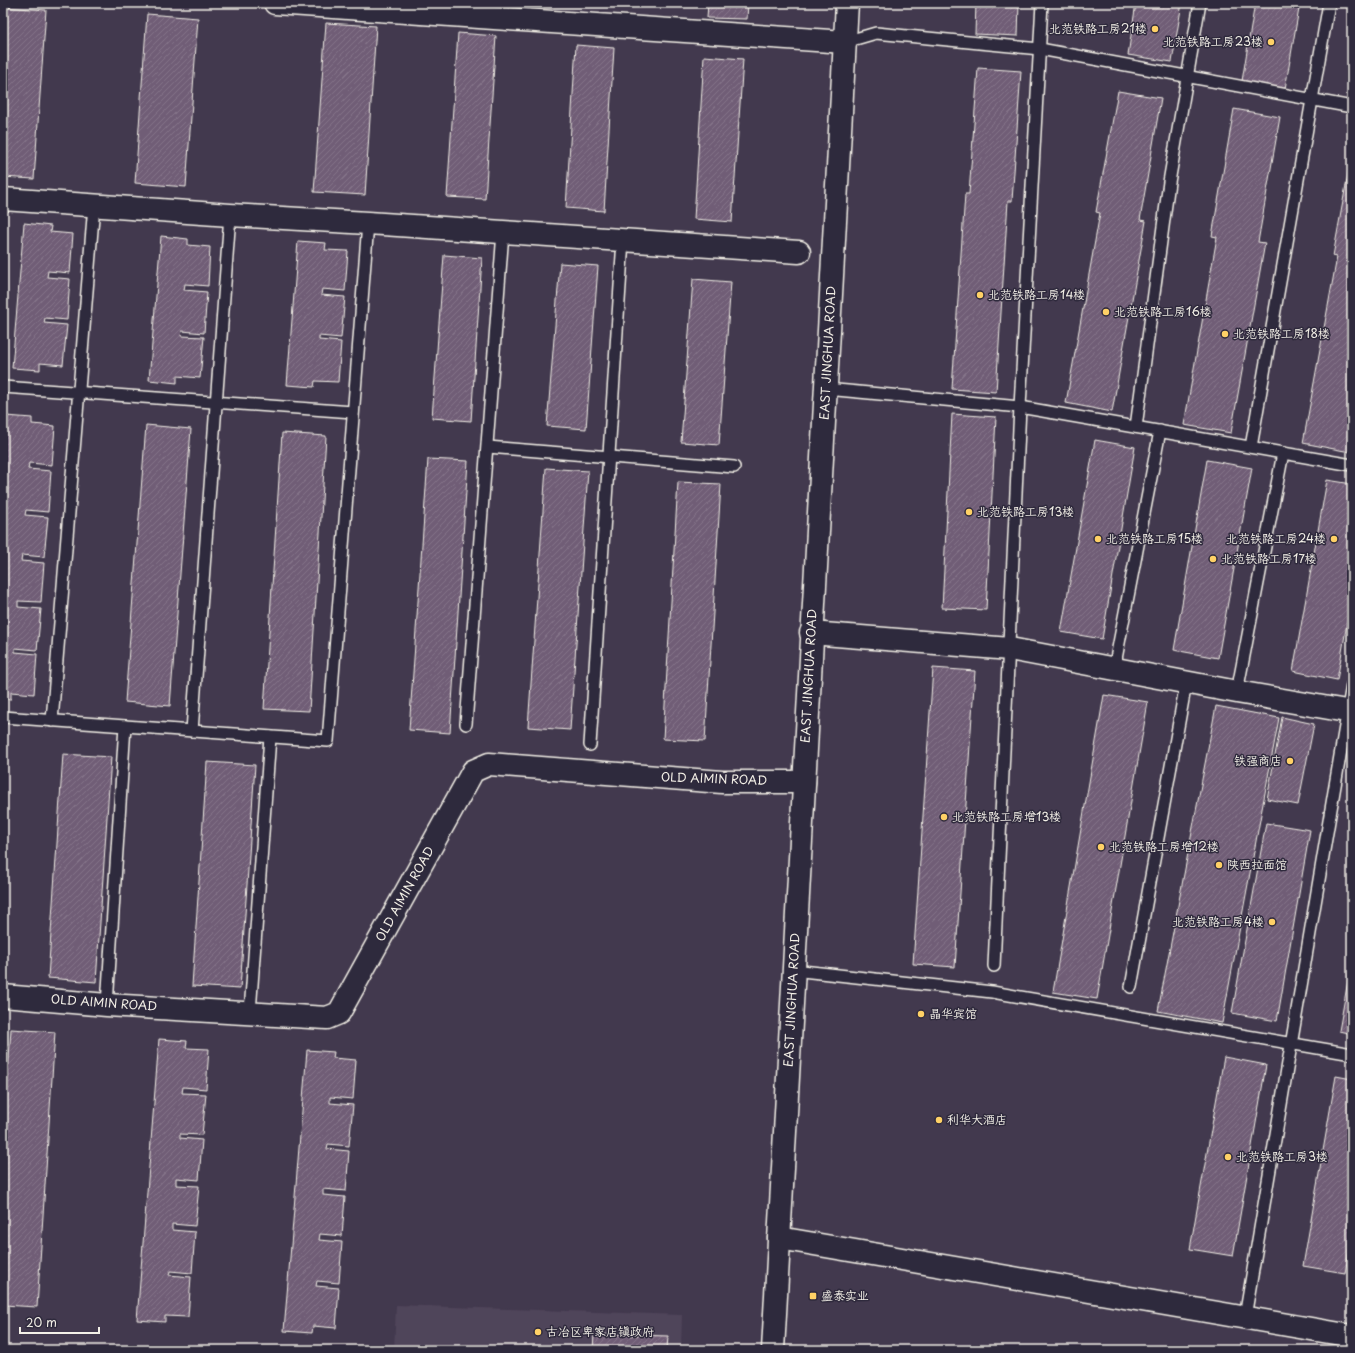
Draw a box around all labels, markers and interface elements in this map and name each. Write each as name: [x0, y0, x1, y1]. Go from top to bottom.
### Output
place label: 北范铁路工房21楼: [1049, 19, 1147, 37]
marker: 北范铁路工房21楼: [1150, 24, 1160, 34]
place label: 北范铁路工房23楼: [1163, 32, 1263, 50]
marker: 北范铁路工房23楼: [1266, 37, 1276, 47]
place label: 北范铁路工房14楼: [988, 285, 1085, 303]
street label: EAST JINGHUA ROAD: [815, 286, 839, 420]
marker: 北范铁路工房14楼: [975, 290, 985, 300]
place label: 北范铁路工房16楼: [1114, 302, 1212, 320]
marker: 北范铁路工房16楼: [1101, 307, 1111, 317]
place label: 北范铁路工房18楼: [1233, 324, 1330, 342]
marker: 北范铁路工房18楼: [1220, 329, 1230, 339]
place label: 北范铁路工房13楼: [977, 502, 1074, 520]
marker: 北范铁路工房13楼: [964, 507, 974, 517]
place label: 北范铁路工房15楼: [1106, 529, 1203, 547]
place label: 北范铁路工房24楼: [1226, 529, 1326, 547]
marker: 北范铁路工房15楼: [1093, 534, 1103, 544]
marker: 北范铁路工房24楼: [1329, 534, 1339, 544]
place label: 北范铁路工房17楼: [1221, 549, 1317, 567]
marker: 北范铁路工房17楼: [1208, 554, 1218, 564]
street label: EAST JINGHUA ROAD: [796, 609, 820, 743]
place label: 铁强商店: [1234, 751, 1282, 769]
marker: 铁强商店: [1285, 756, 1295, 766]
street label: OLD AIMIN ROAD: [661, 767, 768, 789]
place label: 北范铁路工房增13楼: [952, 807, 1061, 825]
marker: 北范铁路工房增13楼: [939, 812, 949, 822]
place label: 北范铁路工房增12楼: [1109, 837, 1219, 855]
marker: 北范铁路工房增12楼: [1096, 842, 1106, 852]
street label: OLD AIMIN ROAD: [370, 843, 438, 944]
place label: 陕西拉面馆: [1227, 855, 1287, 873]
marker: 陕西拉面馆: [1214, 860, 1224, 870]
place label: 北范铁路工房4楼: [1172, 912, 1264, 930]
marker: 北范铁路工房4楼: [1267, 917, 1277, 927]
street label: EAST JINGHUA ROAD: [779, 933, 803, 1067]
street label: OLD AIMIN ROAD: [50, 989, 158, 1015]
place label: 晶华宾馆: [929, 1004, 977, 1022]
marker: 晶华宾馆: [916, 1009, 926, 1019]
place label: 利华大酒店: [947, 1110, 1007, 1128]
marker: 利华大酒店: [934, 1115, 944, 1125]
place label: 北范铁路工房3楼: [1236, 1147, 1328, 1165]
marker: 北范铁路工房3楼: [1223, 1152, 1233, 1162]
place label: 盛泰实业: [821, 1286, 869, 1304]
marker: 盛泰实业: [808, 1291, 818, 1301]
scale bar: [20, 1309, 99, 1335]
text: 20 m: [26, 1313, 57, 1331]
place label: 古冶区卑家店镇政府: [546, 1322, 654, 1340]
marker: 古冶区卑家店镇政府: [533, 1327, 543, 1337]

